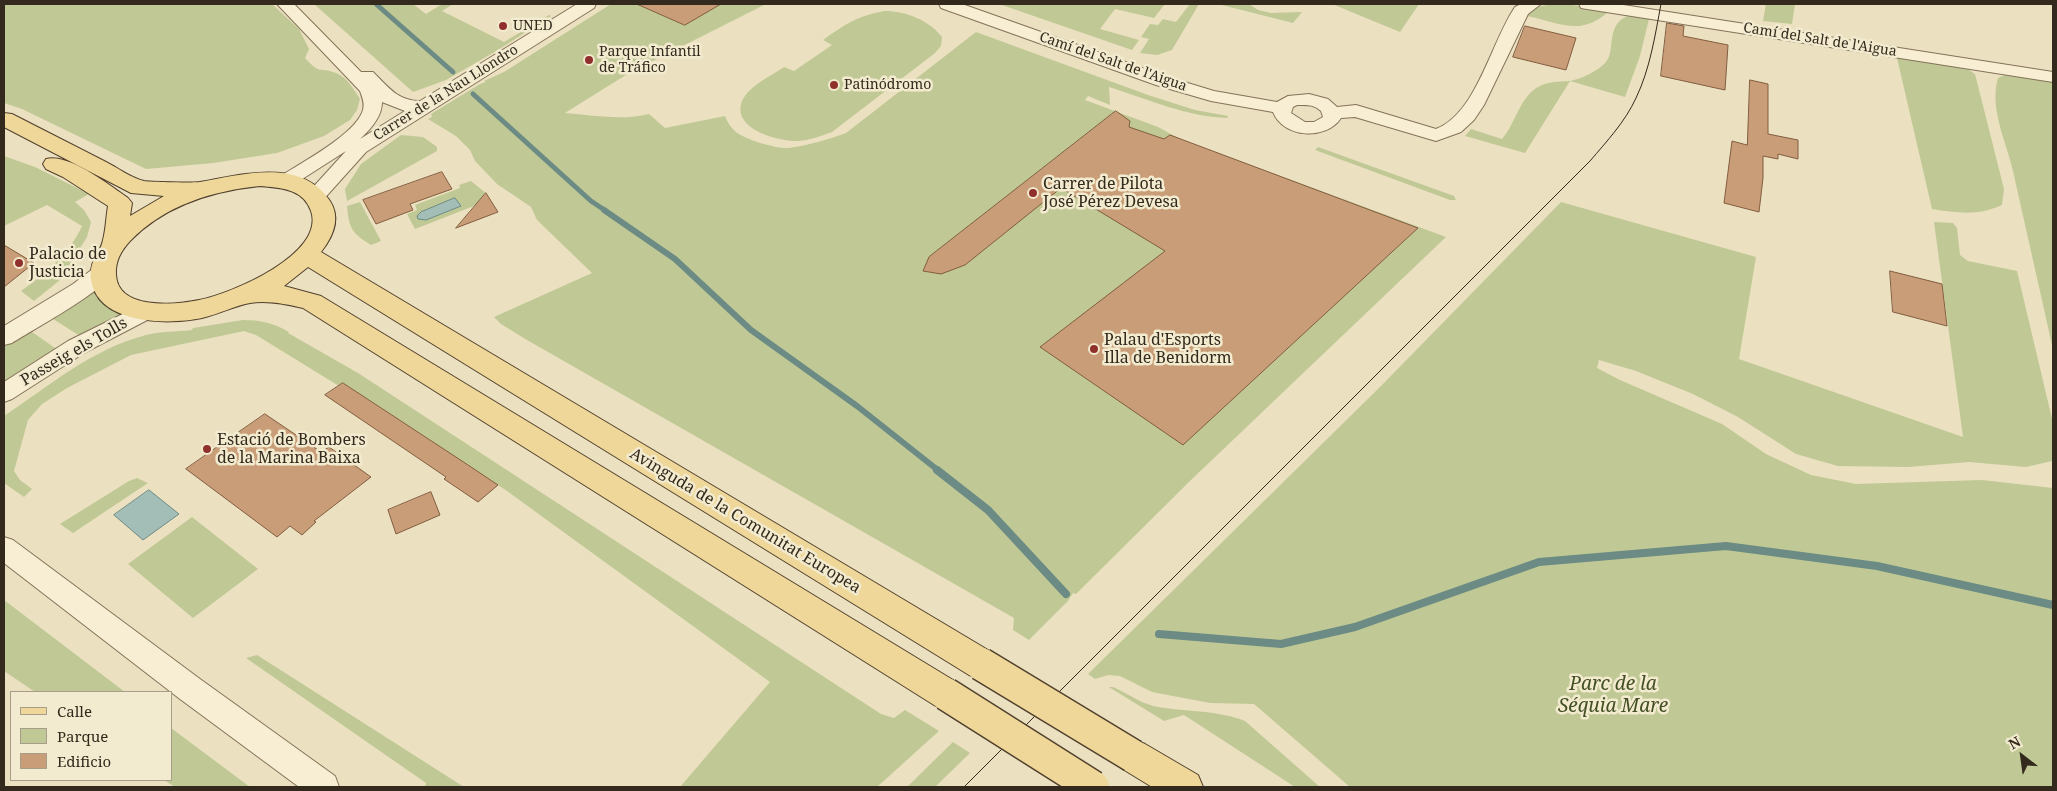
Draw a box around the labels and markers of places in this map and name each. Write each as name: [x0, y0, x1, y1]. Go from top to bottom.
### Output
place label: UNED: [513, 18, 553, 34]
marker: UNED: [497, 20, 509, 32]
place label: Parque Infantil de Tráfico: [599, 44, 701, 76]
marker: Parque Infantil de Tráfico: [583, 54, 595, 66]
place label: Patinódromo: [844, 77, 931, 93]
marker: Patinódromo: [828, 79, 840, 91]
place label: Carrer de Pilota José Pérez Devesa: [1043, 174, 1179, 212]
marker: Carrer de Pilota José Pérez Devesa: [1027, 187, 1039, 199]
place label: Palacio de Justicia: [29, 244, 106, 282]
marker: Palacio de Justicia: [13, 257, 25, 269]
place label: Palau d'Esports Illa de Benidorm: [1104, 330, 1232, 368]
marker: Palau d'Esports Illa de Benidorm: [1088, 343, 1100, 355]
place label: Estació de Bombers de la Marina Baixa: [217, 430, 366, 468]
marker: Estació de Bombers de la Marina Baixa: [201, 443, 213, 455]

